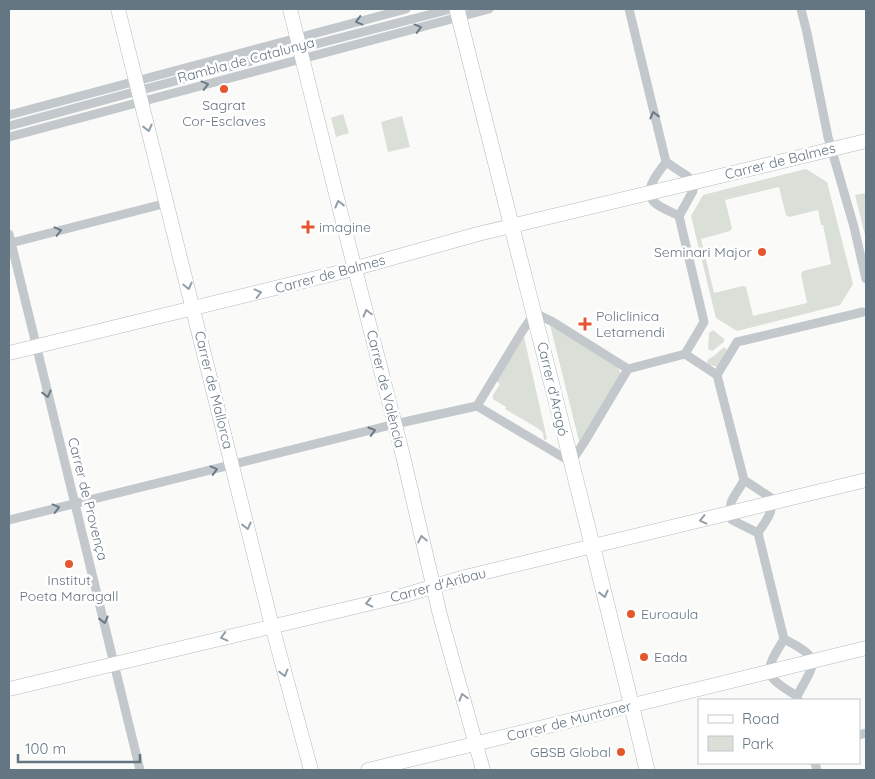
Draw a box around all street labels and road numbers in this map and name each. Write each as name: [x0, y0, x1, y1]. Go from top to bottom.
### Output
street label: Rambla de Catalunya: [175, 33, 317, 87]
street label: Carrer de Balmes: [723, 139, 837, 183]
street label: Carrer de Balmes: [273, 251, 387, 297]
street label: Carrer de València: [363, 328, 409, 450]
street label: Carrer de Mallorca: [191, 329, 237, 451]
street label: Carrer d'Aragó: [533, 340, 573, 438]
street label: Carrer de Provença: [64, 436, 112, 562]
street label: Carrer d'Aribau: [388, 564, 488, 606]
street label: Carrer de Muntaner: [505, 697, 634, 745]

